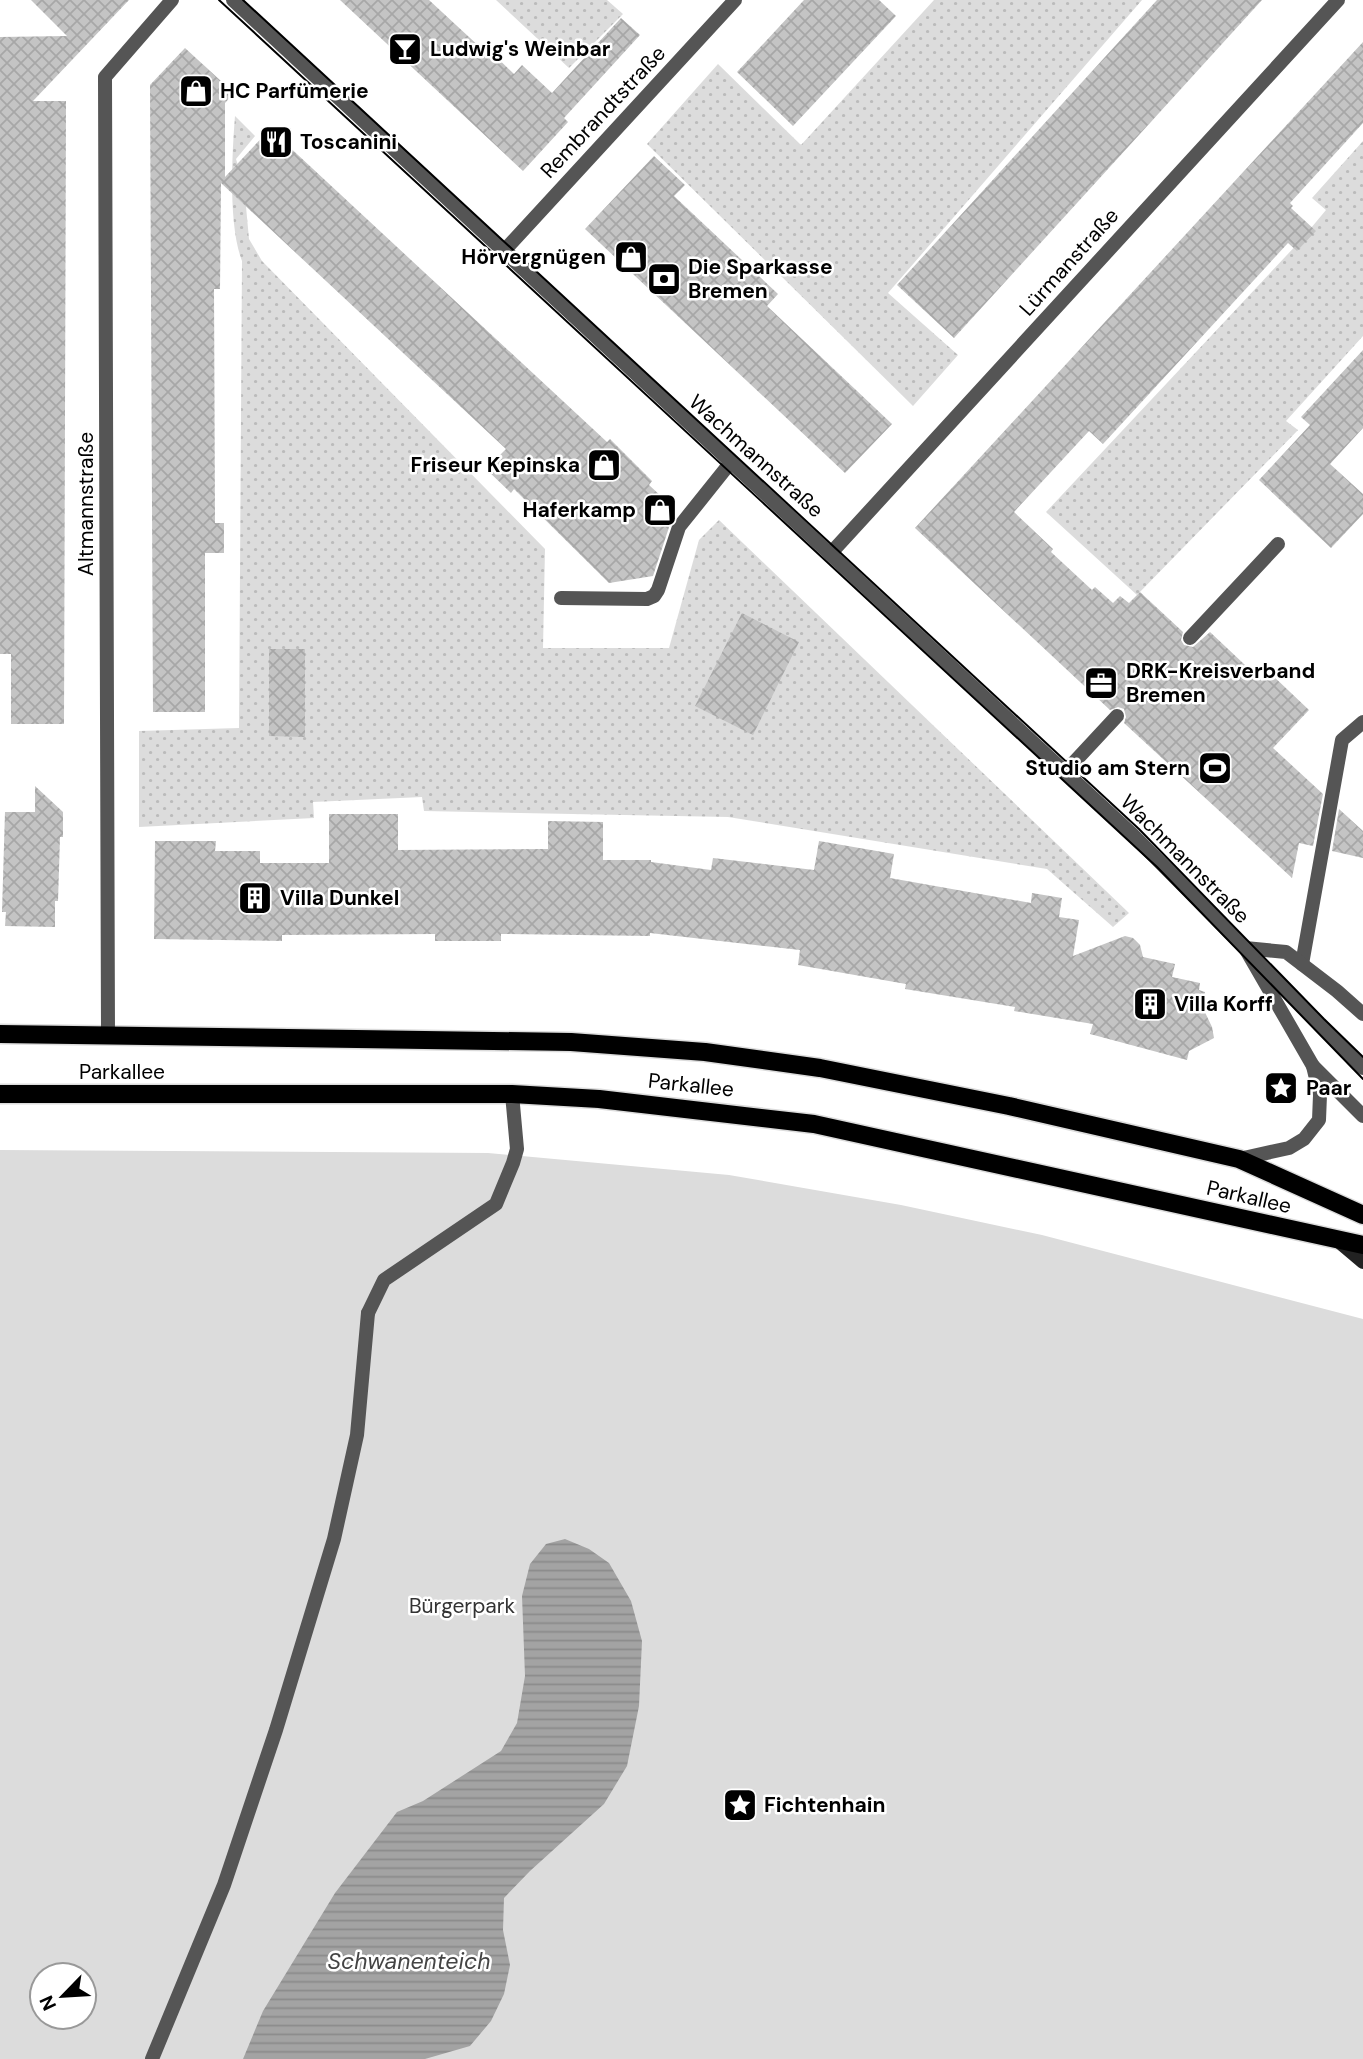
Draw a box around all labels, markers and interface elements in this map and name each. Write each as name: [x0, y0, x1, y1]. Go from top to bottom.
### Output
bar icon: Ludwig's Weinbar: [386, 30, 424, 68]
place label: Ludwig's Weinbar: [430, 35, 611, 63]
street label: Rembrandtstraße: [534, 40, 672, 184]
shop icon: HC Parfümerie: [177, 72, 215, 110]
place label: HC Parfümerie: [220, 77, 369, 105]
restaurant icon: Toscanini: [257, 123, 295, 161]
place label: Toscanini: [300, 128, 397, 156]
street label: Lürmanstraße: [1013, 202, 1125, 322]
shop icon: Hörvergnügen: [612, 238, 650, 276]
place label: Hörvergnügen: [461, 243, 606, 271]
place label: Die Sparkasse Bremen: [688, 253, 833, 305]
bank icon: Die Sparkasse Bremen: [645, 260, 683, 298]
street label: Wachmannstraße: [683, 388, 829, 524]
street label: Altmannstraße: [72, 432, 100, 576]
shop icon: Friseur Kepinska: [585, 446, 623, 484]
place label: Friseur Kepinska: [411, 451, 580, 479]
shop icon: Haferkamp: [641, 491, 679, 529]
place label: Haferkamp: [523, 496, 636, 524]
place label: DRK-Kreisverband Bremen: [1126, 657, 1315, 709]
office icon: DRK-Kreisverband Bremen: [1082, 664, 1120, 702]
sports icon: Studio am Stern: [1196, 749, 1234, 787]
place label: Studio am Stern: [1025, 754, 1190, 782]
street label: Wachmannstraße: [1114, 788, 1256, 930]
building icon: Villa Dunkel: [236, 879, 274, 917]
place label: Villa Dunkel: [280, 884, 399, 912]
building icon: Villa Korff: [1131, 985, 1169, 1023]
place label: Villa Korff: [1174, 990, 1273, 1018]
street label: Parkallee: [79, 1058, 165, 1086]
street label: Parkallee: [647, 1067, 735, 1103]
place icon: Paar: [1262, 1069, 1300, 1107]
place label: Paar: [1306, 1074, 1352, 1102]
street label: Parkallee: [1204, 1174, 1294, 1220]
park label: Bürgerpark: [409, 1592, 515, 1620]
place icon: Fichtenhain: [721, 1786, 759, 1824]
place label: Fichtenhain: [764, 1791, 886, 1819]
water label: Schwanenteich: [328, 1946, 490, 1976]
north arrow: [28, 1961, 98, 2031]
text: N: [34, 1991, 62, 2015]

